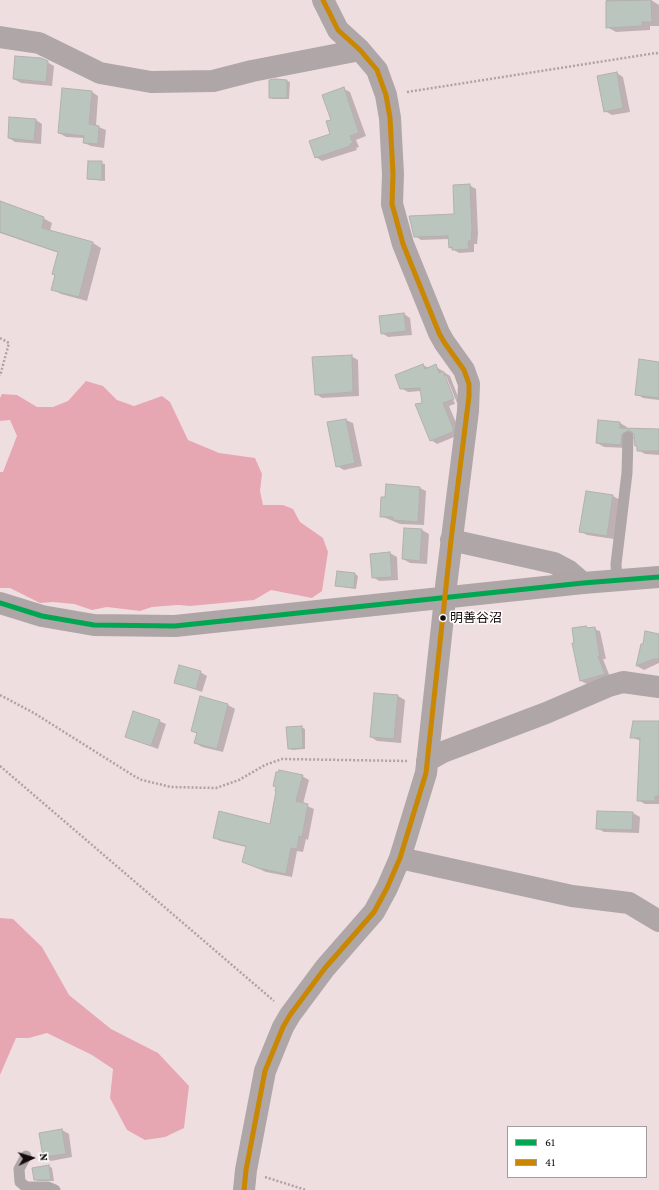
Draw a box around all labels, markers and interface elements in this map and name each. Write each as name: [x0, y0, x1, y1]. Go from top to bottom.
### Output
place label: 明善谷沼: [450, 610, 502, 626]
marker: 明善谷沼: [438, 613, 448, 623]
legend: [507, 1126, 647, 1178]
text: 61: [545, 1135, 555, 1149]
north arrow: [12, 1138, 52, 1178]
text: N: [38, 1153, 50, 1161]
text: 41: [545, 1155, 555, 1169]

